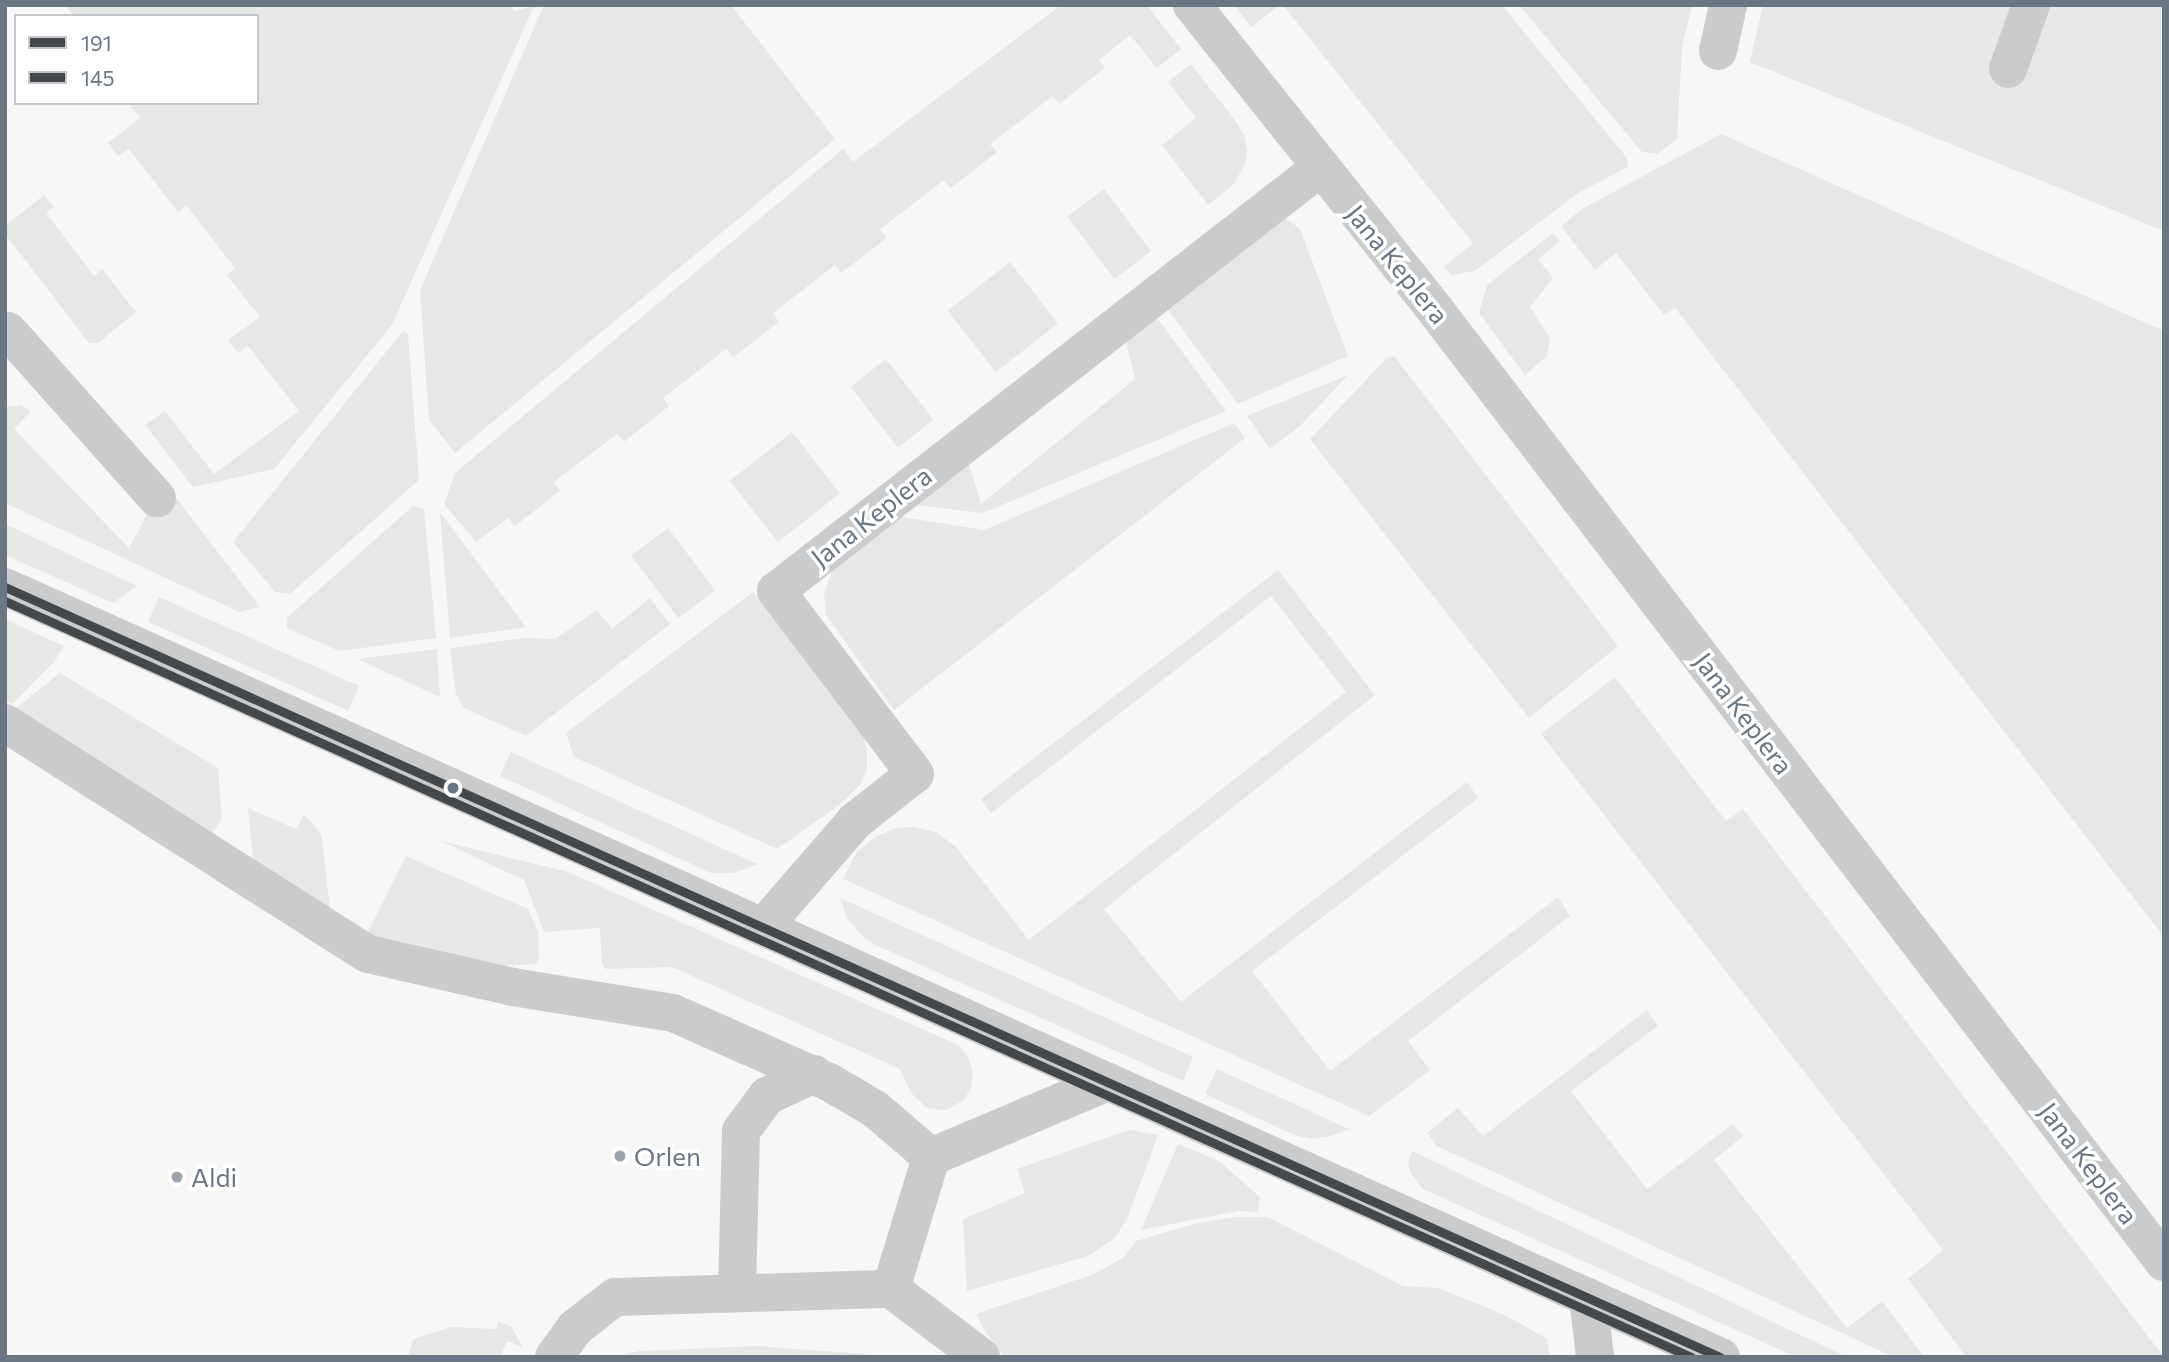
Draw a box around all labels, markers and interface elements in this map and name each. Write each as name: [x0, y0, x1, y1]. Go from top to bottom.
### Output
legend: [14, 14, 259, 105]
text: 191: [81, 30, 112, 55]
text: 145: [81, 65, 115, 90]
street label: Jana Keplera: [1340, 198, 1456, 330]
street label: Jana Keplera: [805, 459, 937, 573]
street label: Jana Keplera: [1688, 646, 1800, 780]
unlabelled marker: [446, 781, 460, 795]
street label: Jana Keplera: [2033, 1096, 2145, 1230]
place label: Orlen: [634, 1140, 701, 1172]
marker: Orlen: [612, 1148, 628, 1164]
place label: Aldi: [191, 1161, 237, 1193]
marker: Aldi: [169, 1169, 185, 1185]

